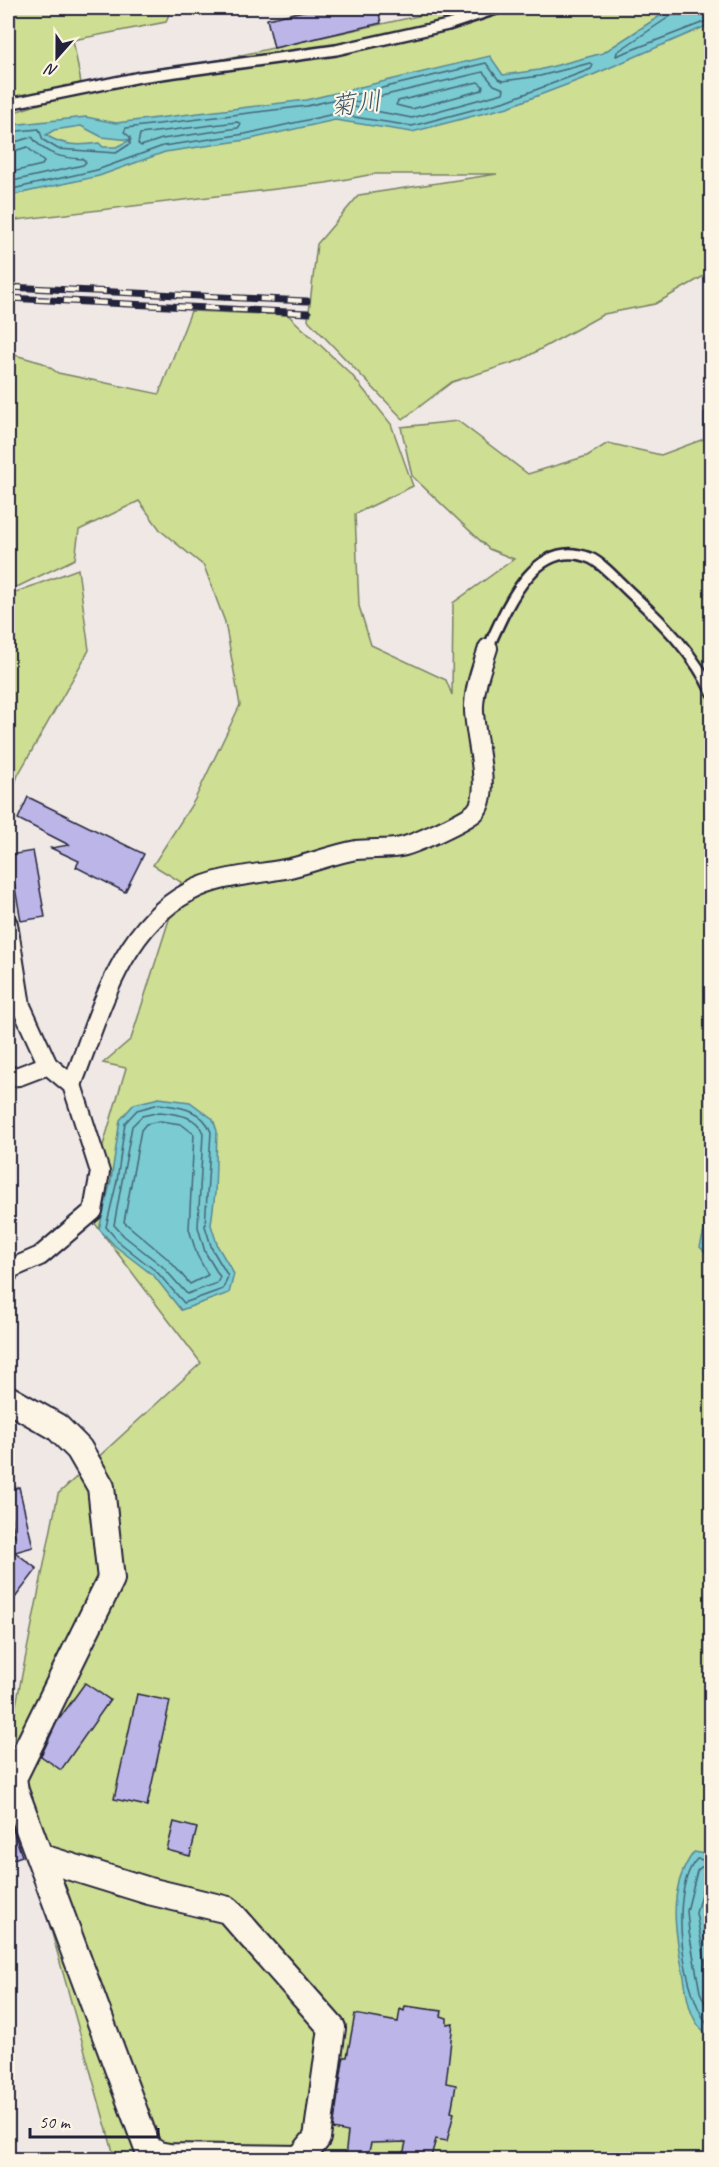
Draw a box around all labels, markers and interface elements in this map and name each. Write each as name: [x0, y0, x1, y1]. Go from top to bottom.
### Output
north arrow: [27, 27, 87, 87]
text: N: [41, 58, 60, 81]
water label: 菊川: [328, 84, 384, 123]
scale bar: [30, 2101, 158, 2139]
text: 50 m: [39, 2111, 72, 2133]

